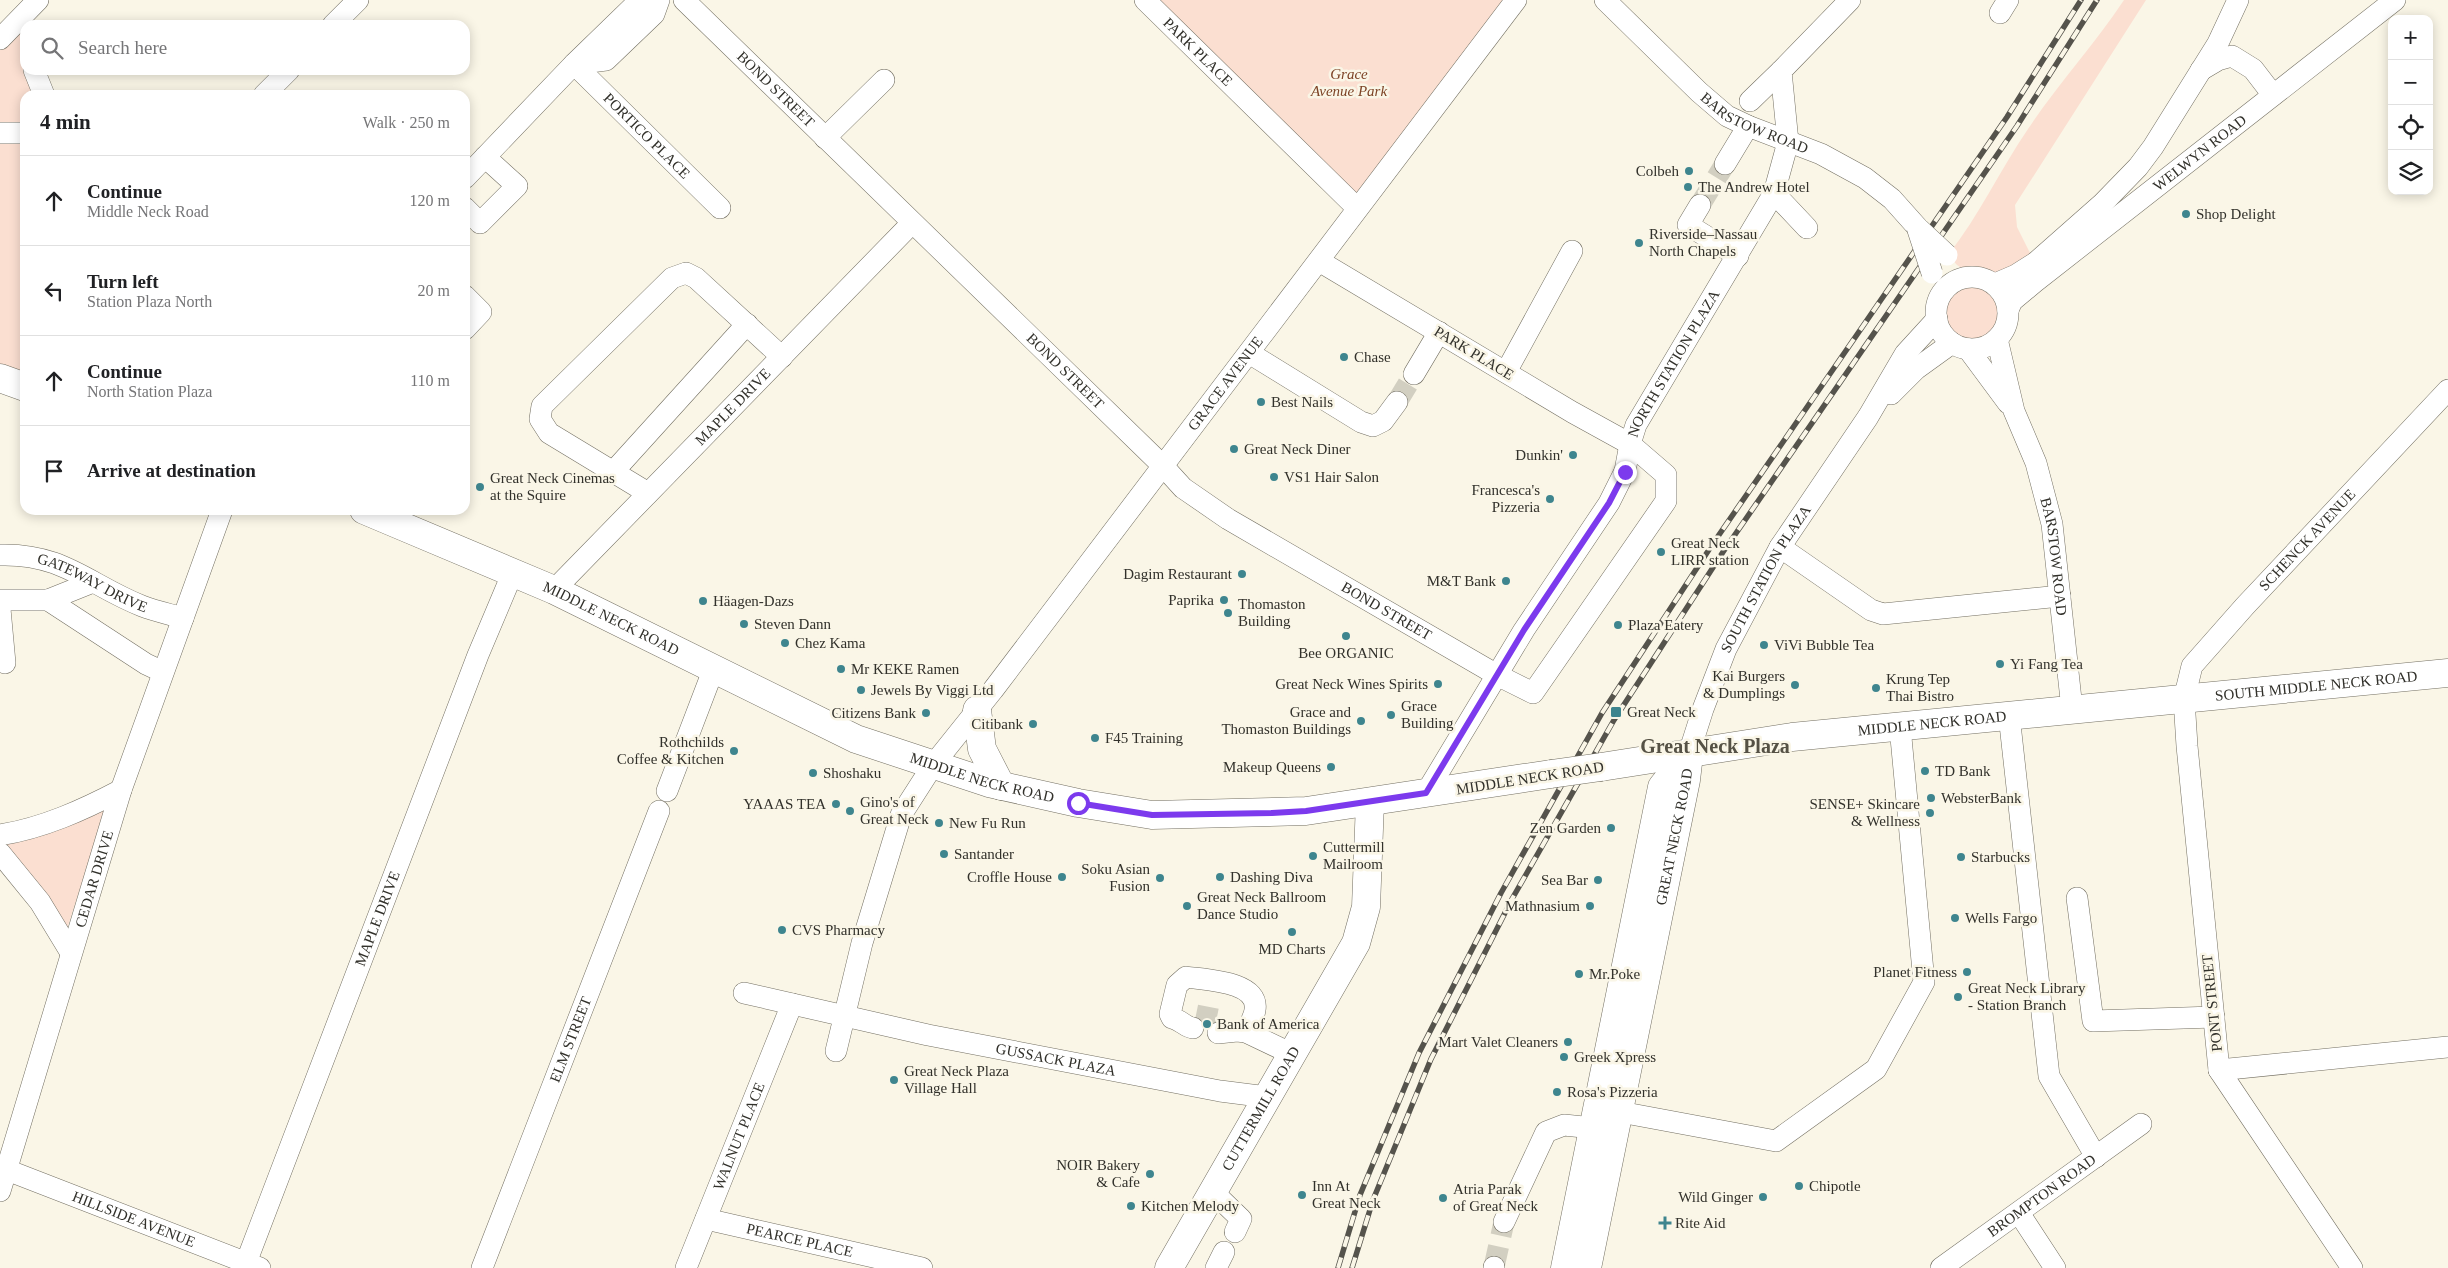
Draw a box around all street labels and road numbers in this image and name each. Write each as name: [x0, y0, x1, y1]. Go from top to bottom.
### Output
street label: PARK PLACE: [1160, 15, 1236, 89]
street label: BOND STREET: [734, 48, 818, 130]
street label: BARSTOW ROAD: [1698, 89, 1811, 156]
street label: PORTICO PLACE: [600, 90, 693, 182]
street label: WELWYN ROAD: [2150, 111, 2249, 194]
street label: NORTH STATION PLAZA: [1625, 287, 1723, 439]
street label: PARK PLACE: [1431, 323, 1517, 383]
street label: BOND STREET: [1023, 330, 1107, 412]
street label: GRACE AVENUE: [1185, 333, 1266, 434]
street label: MAPLE DRIVE: [692, 365, 774, 448]
street label: SCHENCK AVENUE: [2256, 486, 2358, 594]
street label: BARSTOW ROAD: [2037, 496, 2070, 617]
street label: SOUTH STATION PLAZA: [1717, 502, 1814, 655]
street label: GATEWAY DRIVE: [36, 550, 150, 615]
street label: MIDDLE NECK ROAD: [541, 578, 682, 659]
street label: BOND STREET: [1339, 579, 1434, 643]
street label: SOUTH MIDDLE NECK ROAD: [2214, 668, 2418, 704]
street label: MIDDLE NECK ROAD: [1857, 708, 2007, 739]
street label: MIDDLE NECK ROAD: [908, 749, 1056, 805]
street label: MIDDLE NECK ROAD: [1455, 758, 1605, 798]
street label: GREAT NECK ROAD: [1653, 767, 1695, 907]
street label: CEDAR DRIVE: [72, 828, 116, 929]
street label: MAPLE DRIVE: [352, 869, 403, 968]
street label: PONT STREET: [2199, 954, 2225, 1052]
street label: ELM STREET: [547, 994, 594, 1085]
street label: GUSSACK PLAZA: [994, 1040, 1118, 1079]
street label: CUTTERMILL ROAD: [1219, 1043, 1303, 1174]
street label: WALNUT PLACE: [710, 1080, 768, 1192]
street label: BROMPTON ROAD: [1984, 1151, 2099, 1240]
street label: HILLSIDE AVENUE: [70, 1188, 197, 1250]
street label: PEARCE PLACE: [745, 1220, 854, 1260]

